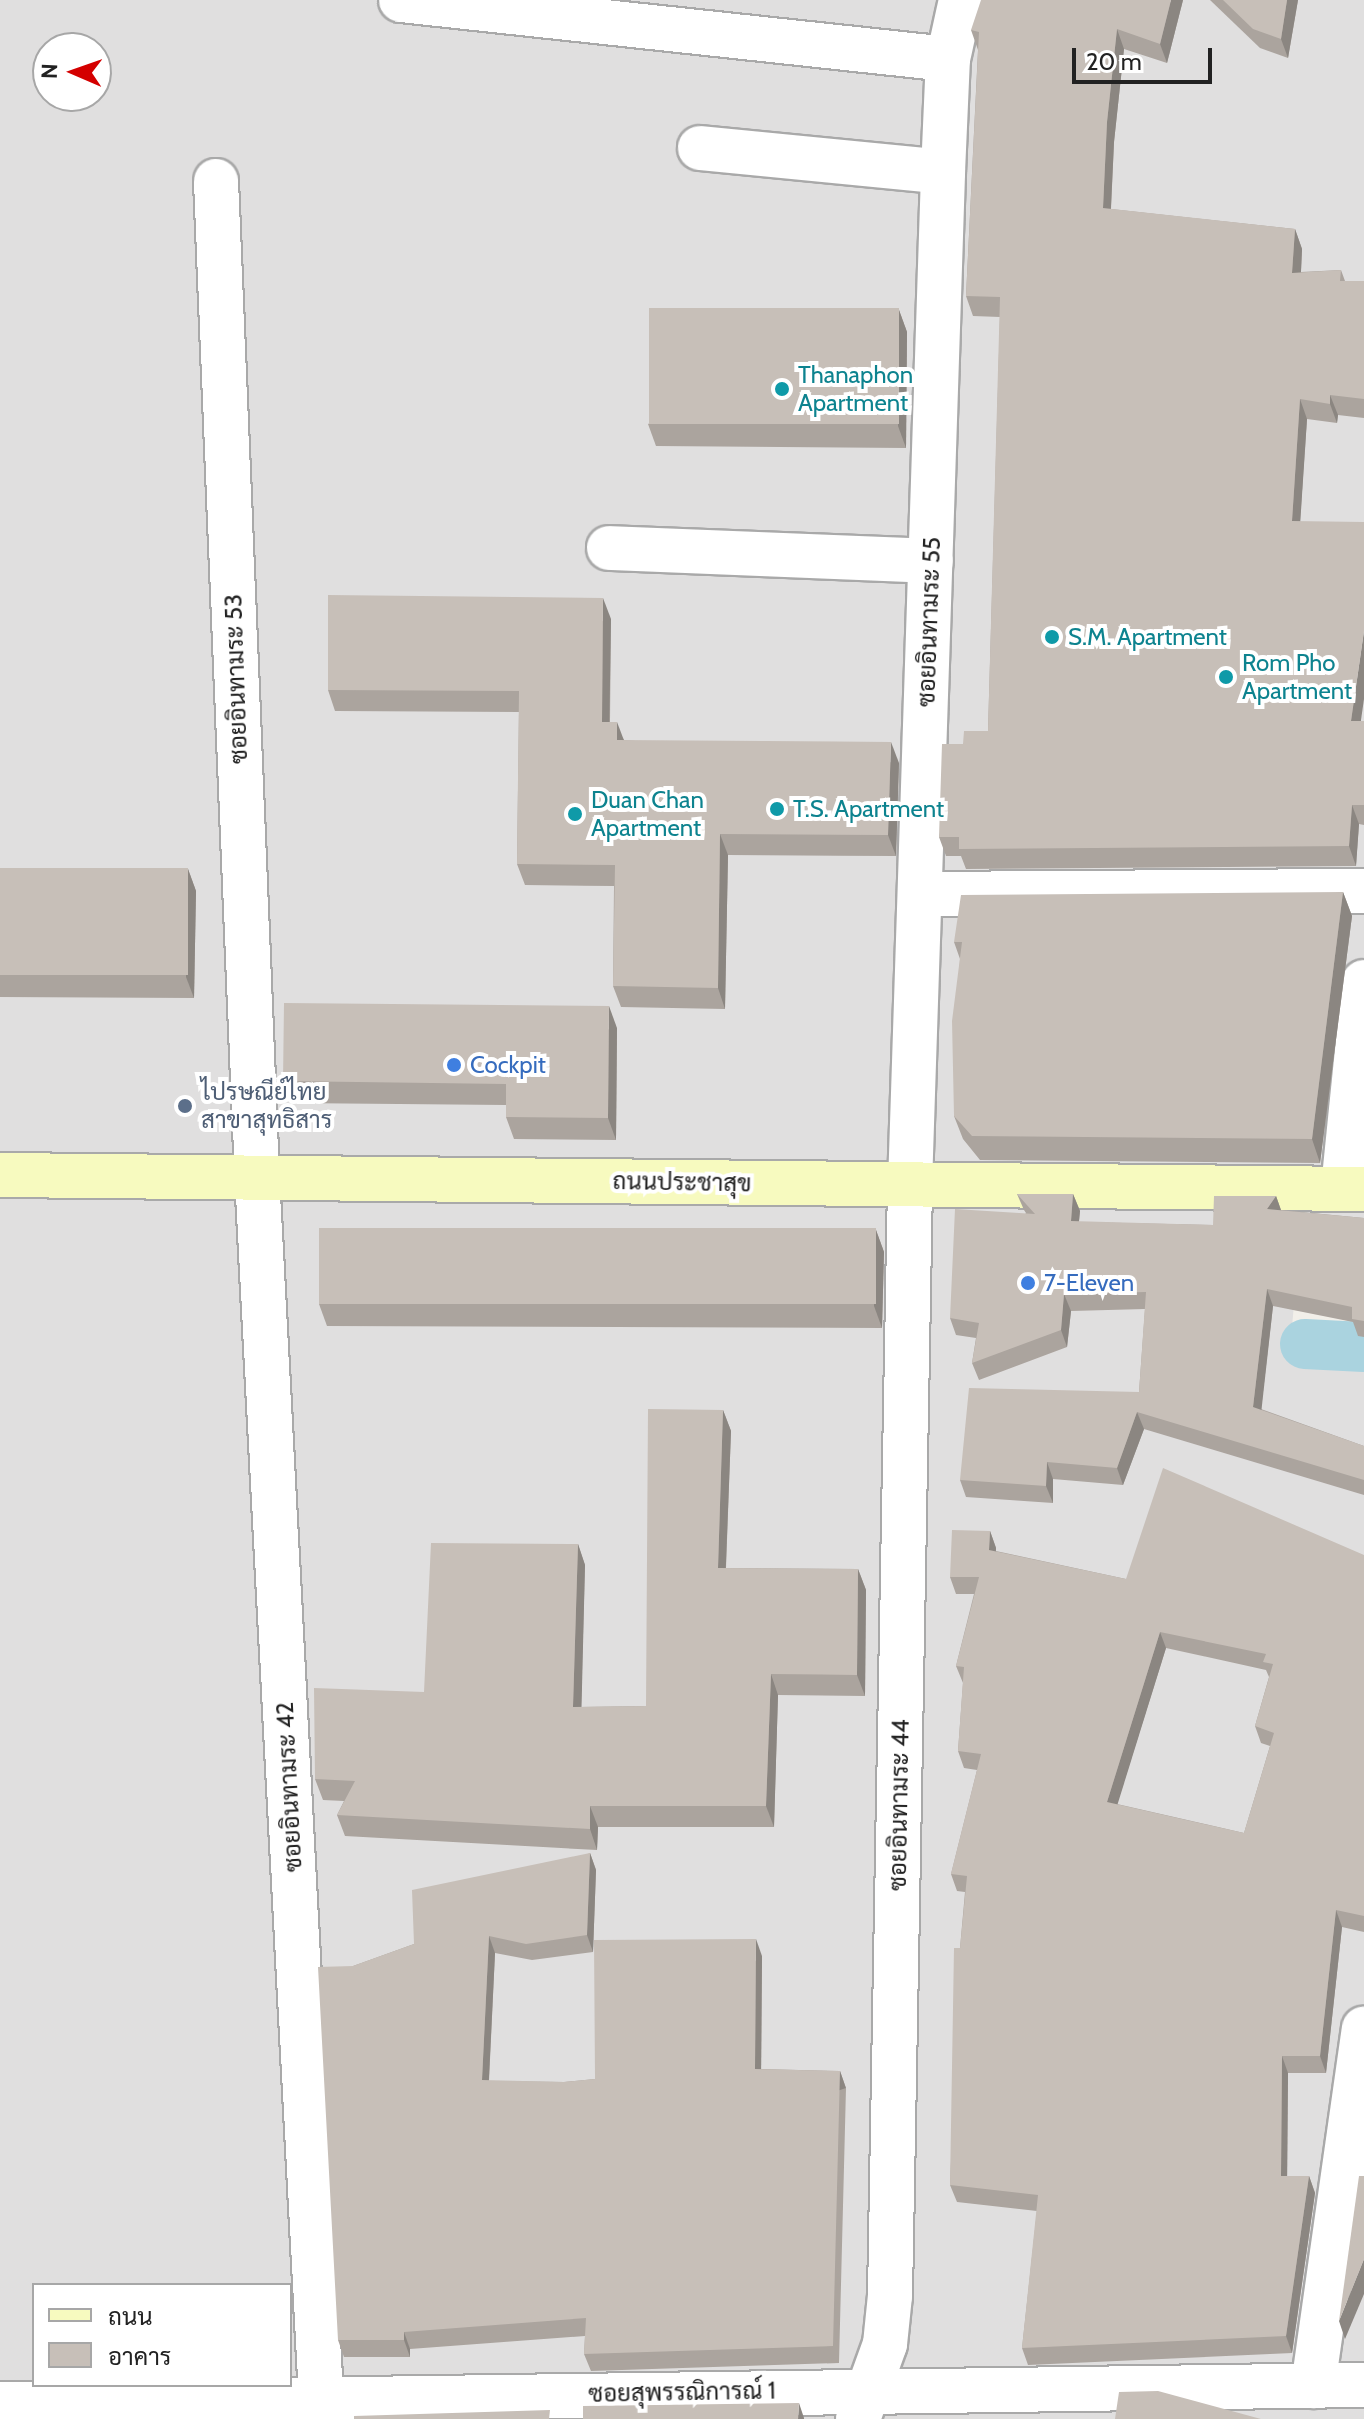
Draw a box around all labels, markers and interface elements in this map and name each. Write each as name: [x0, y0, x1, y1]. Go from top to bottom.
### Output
north arrow: [32, 32, 112, 112]
scale bar: [1076, 32, 1216, 82]
text: 20 m: [1086, 47, 1142, 76]
text: N: [36, 63, 63, 79]
place label: Thanaphon Apartment: [798, 361, 913, 417]
marker: Thanaphon Apartment: [773, 380, 791, 398]
street label: ซอยอินทามระ 55: [912, 537, 946, 707]
street label: ซอยอินทามระ 53: [219, 594, 253, 764]
place label: S.M. Apartment: [1068, 623, 1227, 651]
marker: S.M. Apartment: [1043, 628, 1061, 646]
place label: Rom Pho Apartment: [1242, 649, 1352, 705]
marker: Rom Pho Apartment: [1217, 668, 1235, 686]
place label: Duan Chan Apartment: [591, 786, 704, 842]
place label: T.S. Apartment: [793, 795, 944, 823]
marker: T.S. Apartment: [768, 800, 786, 818]
marker: Duan Chan Apartment: [566, 805, 584, 823]
place label: Cockpit: [470, 1051, 546, 1079]
marker: Cockpit: [445, 1056, 463, 1074]
place label: ไปรษณีย์ไทย สาขาสุทธิสาร: [201, 1078, 332, 1134]
marker: ไปรษณีย์ไทย สาขาสุทธิสาร: [176, 1097, 194, 1115]
street label: ถนนประชาสุข: [612, 1166, 752, 1198]
place label: 7-Eleven: [1044, 1269, 1134, 1297]
marker: 7-Eleven: [1019, 1274, 1037, 1292]
street label: ซอยอินทามระ 42: [270, 1701, 308, 1873]
street label: ซอยอินทามระ 44: [883, 1719, 915, 1891]
legend: [32, 2283, 292, 2387]
text: ถนน: [108, 2302, 153, 2331]
text: อาคาร: [108, 2342, 171, 2371]
street label: ซอยสุพรรณิการณ์ 1: [588, 2376, 776, 2408]

